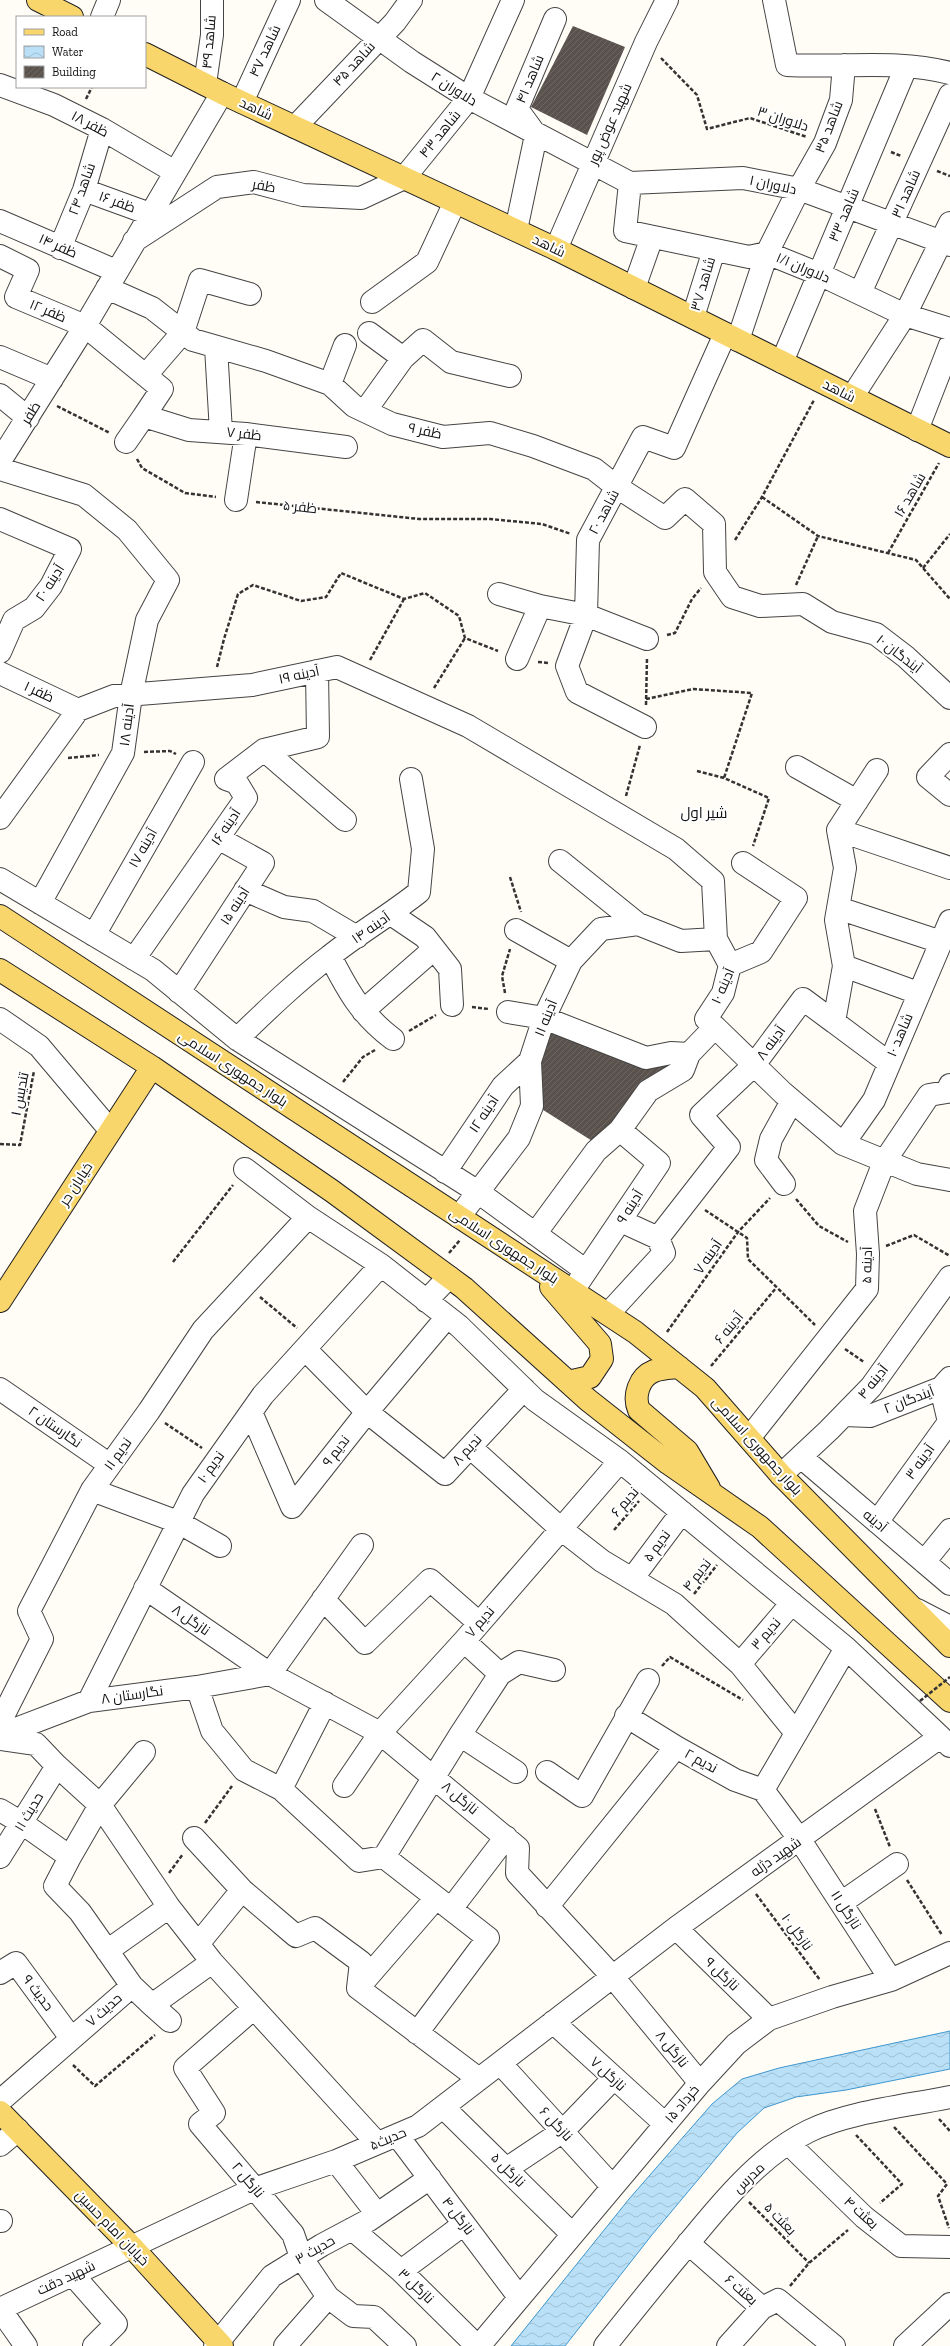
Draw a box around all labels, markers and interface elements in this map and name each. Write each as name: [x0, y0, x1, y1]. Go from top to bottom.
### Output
street label: شاهد ۴۹: [198, 14, 220, 70]
legend: [16, 16, 146, 88]
street label: شاهد ۴۷: [246, 22, 284, 80]
text: Road: [52, 25, 78, 39]
street label: شاهد ۴۵: [329, 38, 379, 90]
text: Water: [52, 45, 84, 59]
street label: شاهد ۴۱: [512, 52, 548, 106]
text: Building: [52, 65, 96, 79]
street label: دلاوران ۲: [428, 68, 480, 110]
street label: شهید عوض پور: [584, 81, 636, 169]
street label: شاهد: [237, 94, 275, 124]
street label: شاهد ۳۵: [811, 98, 847, 156]
street label: دلاوران ۳: [755, 103, 811, 135]
street label: ظفر ۱۸: [68, 107, 112, 141]
street label: شاهد ۴۳: [416, 107, 464, 161]
street label: شاهد ۲۴: [65, 161, 99, 217]
street label: شاهد ۳۱: [888, 167, 924, 221]
street label: دلاوران ۱: [748, 172, 798, 198]
street label: ظفر: [250, 175, 277, 196]
street label: شاهد ۳۳: [825, 186, 863, 244]
street label: ظفر ۱۶: [96, 188, 138, 216]
street label: ظفر ۱۴: [36, 230, 80, 262]
street label: شاهد: [530, 231, 568, 261]
street label: دلاوران ۱/۱: [774, 249, 832, 287]
street label: شاهد ۳۷: [687, 255, 719, 313]
street label: ظفر ۱۲: [27, 296, 69, 326]
street label: شاهد: [820, 376, 858, 406]
street label: ظفر: [17, 399, 44, 428]
street label: ظفر ۹: [407, 419, 443, 443]
street label: ظفر ۷: [225, 424, 263, 444]
street label: شاهد ۱۶: [890, 470, 930, 520]
street label: شاهد ۲۰: [585, 487, 623, 537]
street label: ظفر ۵: [282, 497, 318, 517]
street label: آدینه ۲۰: [32, 561, 68, 605]
street label: آیندگان ۱۰: [873, 631, 925, 677]
street label: آدینه ۱۹: [277, 662, 321, 688]
street label: ظفر ۱: [21, 678, 57, 706]
street label: آدینه ۱۸: [116, 703, 138, 747]
district label: شیر اول: [681, 804, 727, 822]
street label: آدینه ۱۶: [208, 805, 245, 849]
street label: آدینه ۱۷: [125, 825, 161, 871]
street label: آدینه ۱۵: [217, 884, 254, 928]
street label: آدینه ۱۴: [348, 908, 394, 947]
street label: آدینه ۱۰: [708, 965, 738, 1007]
street label: آدینه ۱۱: [531, 997, 561, 1039]
street label: شاهد ۱۰: [883, 1011, 917, 1059]
street label: آدینه ۸: [753, 1022, 789, 1064]
street label: بلوار جمهوری اسلامی: [175, 1027, 291, 1111]
street label: تندیس ۱: [7, 1071, 33, 1117]
street label: آدینه ۱۲: [465, 1092, 503, 1136]
street label: خیابان حر: [55, 1159, 96, 1210]
street label: آدینه ۹: [613, 1187, 647, 1227]
street label: بلوار جمهوری اسلامی: [446, 1204, 562, 1288]
street label: آدینه ۷: [690, 1236, 726, 1278]
street label: آدینه ۵: [858, 1246, 876, 1284]
street label: آدینه ۶: [711, 1308, 747, 1347]
street label: آدینه ۴: [854, 1361, 892, 1402]
street label: آیندگان ۲: [881, 1383, 937, 1417]
street label: بلوار جمهوری اسلامی: [708, 1393, 806, 1499]
street label: نگارستان ۲: [25, 1402, 85, 1452]
street label: ندیم ۸: [448, 1431, 486, 1470]
street label: ندیم ۹: [319, 1432, 354, 1471]
street label: ندیم ۱۱: [101, 1434, 136, 1474]
street label: آدینه ۳: [902, 1441, 939, 1483]
street label: ندیم ۱۰: [194, 1448, 229, 1487]
street label: ندیم ۶: [607, 1484, 643, 1521]
street label: آدینه: [859, 1506, 891, 1536]
street label: ندیم ۵: [640, 1527, 675, 1566]
street label: ندیم ۴: [679, 1555, 716, 1595]
street label: نازگل ۸: [169, 1601, 213, 1639]
street label: ندیم ۷: [462, 1603, 499, 1642]
street label: ندیم ۳: [747, 1615, 785, 1654]
street label: نگارستان ۸: [100, 1682, 164, 1708]
street label: ندیم ۲: [681, 1745, 720, 1778]
street label: نازگل ۸: [438, 1778, 482, 1818]
street label: حدیث ۱۱: [11, 1790, 47, 1834]
street label: شهید دژله: [747, 1833, 805, 1881]
street label: نازگل ۱۱: [827, 1887, 865, 1933]
street label: نازگل ۱۰: [778, 1910, 816, 1954]
street label: نازگل ۹: [701, 1954, 743, 1994]
street label: حدیث ۹: [19, 1972, 57, 2014]
street label: حدیث ۷: [82, 1990, 126, 2030]
street label: نازگل ۸: [652, 2027, 692, 2071]
street label: نازگل ۷: [587, 2053, 629, 2095]
street label: ۱۵ خرداد: [661, 2082, 703, 2126]
street label: نازگل ۶: [536, 2103, 576, 2145]
street label: حدیث۵: [367, 2124, 409, 2154]
street label: نازگل ۵: [487, 2149, 529, 2191]
street label: نازگل ۲: [228, 2159, 268, 2201]
street label: مدرس: [730, 2159, 768, 2197]
street label: خیابان امام حسین: [71, 2187, 152, 2270]
street label: بعثت ۴: [840, 2193, 882, 2233]
street label: نازگل ۴: [438, 2194, 478, 2238]
street label: بعثت ۵: [760, 2199, 800, 2239]
street label: حدیث ۳: [292, 2232, 338, 2268]
street label: شهید دقت: [34, 2257, 98, 2299]
street label: نازگل ۳: [394, 2265, 438, 2307]
street label: بعثت ۶: [721, 2271, 761, 2309]

